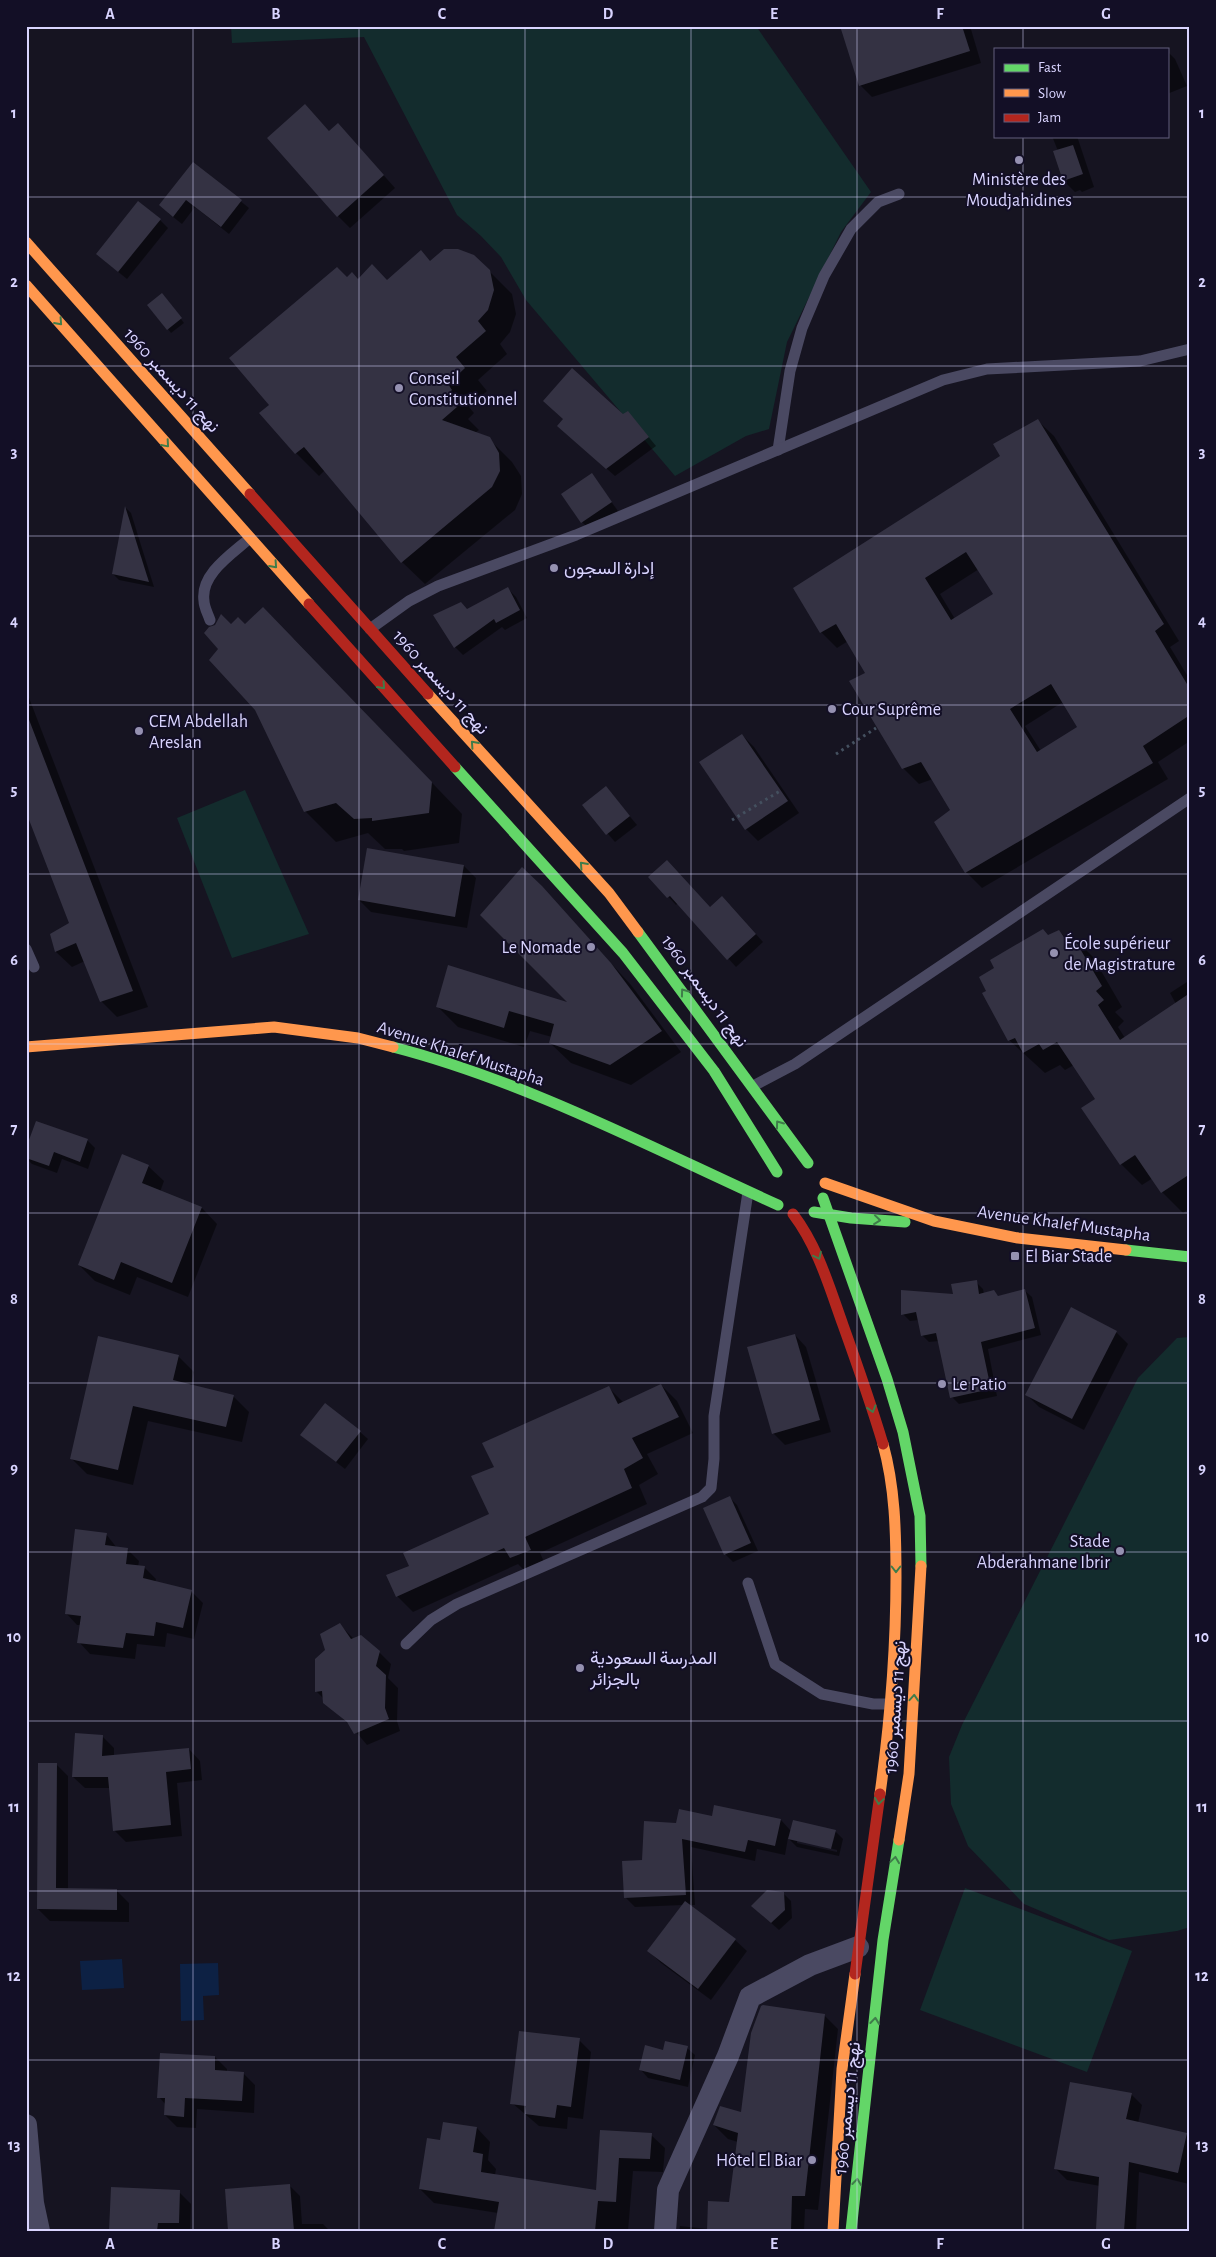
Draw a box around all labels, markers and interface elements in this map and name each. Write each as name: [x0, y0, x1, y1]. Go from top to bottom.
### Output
text: A: [105, 6, 115, 22]
text: B: [271, 6, 281, 22]
text: C: [438, 6, 447, 22]
text: D: [603, 6, 614, 22]
text: E: [770, 6, 778, 22]
text: F: [936, 6, 944, 22]
text: G: [1101, 6, 1111, 22]
legend: [994, 48, 1168, 138]
text: Fast: [1038, 60, 1062, 75]
text: Slow: [1038, 86, 1066, 101]
text: 1: [11, 105, 17, 121]
text: 1: [1199, 105, 1205, 121]
text: Jam: [1038, 110, 1061, 125]
marker: Ministère des Moudjahidines: [1013, 154, 1025, 166]
place label: Ministère des Moudjahidines: [966, 171, 1072, 210]
text: 2: [10, 274, 18, 290]
text: 2: [1198, 274, 1206, 290]
one-way arrow: [53, 316, 61, 325]
street label: نهج 11 ديسمبر 1960: [118, 325, 223, 438]
place label: Conseil Constitutionnel: [409, 370, 518, 409]
marker: Conseil Constitutionnel: [393, 382, 405, 394]
one-way arrow: [160, 438, 169, 447]
text: 3: [11, 444, 18, 460]
text: 3: [1199, 444, 1206, 460]
one-way arrow: [268, 560, 277, 569]
place label: إدارة السجون: [564, 560, 654, 580]
marker: إدارة السجون: [548, 562, 560, 574]
text: 4: [10, 613, 18, 629]
text: 4: [1198, 613, 1206, 629]
street label: نهج 11 ديسمبر 1960: [387, 627, 492, 740]
one-way arrow: [377, 681, 386, 690]
place label: Cour Suprême: [842, 701, 941, 719]
marker: Cour Suprême: [826, 703, 838, 715]
place label: CEM Abdellah Areslan: [149, 713, 248, 752]
marker: CEM Abdellah Areslan: [133, 725, 145, 737]
one-way arrow: [471, 741, 480, 750]
text: 5: [11, 782, 18, 798]
text: 5: [1199, 782, 1206, 798]
one-way arrow: [580, 861, 589, 870]
street label: نهج 11 ديسمبر 1960: [656, 932, 751, 1052]
place label: École supérieur de Magistrature: [1064, 932, 1175, 974]
place label: Le Nomade: [502, 939, 581, 957]
marker: Le Nomade: [585, 941, 597, 953]
marker: École supérieur de Magistrature: [1048, 947, 1060, 959]
text: 6: [10, 952, 18, 968]
text: 6: [1198, 952, 1206, 968]
one-way arrow: [680, 989, 690, 998]
street label: Avenue Khalef Mustapha: [375, 1018, 547, 1090]
one-way arrow: [776, 1120, 785, 1130]
text: 7: [11, 1121, 18, 1137]
text: 7: [1199, 1121, 1206, 1137]
street label: Avenue Khalef Mustapha: [976, 1203, 1152, 1245]
one-way arrow: [873, 1214, 881, 1225]
place label: El Biar Stade: [1025, 1248, 1112, 1266]
marker: El Biar Stade: [1009, 1250, 1021, 1262]
one-way arrow: [812, 1251, 822, 1260]
text: 8: [10, 1291, 18, 1307]
text: 8: [1198, 1291, 1206, 1307]
place label: Le Patio: [952, 1376, 1007, 1394]
marker: Le Patio: [936, 1378, 948, 1390]
one-way arrow: [867, 1405, 877, 1413]
text: 9: [10, 1460, 18, 1476]
text: 9: [1198, 1460, 1206, 1476]
place label: Stade Abderahmane Ibrir: [977, 1533, 1110, 1572]
marker: Stade Abderahmane Ibrir: [1114, 1545, 1126, 1557]
one-way arrow: [891, 1566, 901, 1573]
text: 10: [7, 1629, 21, 1645]
text: 10: [1195, 1629, 1209, 1645]
street label: نهج 11 ديسمبر 1960: [882, 1640, 912, 1774]
place label: المدرسة السعودية بالجزائر: [589, 1650, 717, 1690]
marker: المدرسة السعودية بالجزائر: [574, 1662, 586, 1674]
one-way arrow: [909, 1694, 920, 1702]
one-way arrow: [874, 1797, 885, 1805]
text: 11: [8, 1799, 20, 1815]
text: 11: [1196, 1799, 1208, 1815]
one-way arrow: [889, 1855, 900, 1863]
text: 12: [7, 1968, 21, 1984]
text: 12: [1195, 1968, 1209, 1984]
one-way arrow: [869, 2017, 880, 2025]
street label: نهج 11 ديسمبر 1960: [832, 2041, 866, 2176]
text: 13: [8, 2137, 20, 2153]
text: 13: [1196, 2137, 1208, 2153]
place label: Hôtel El Biar: [716, 2152, 802, 2170]
marker: Hôtel El Biar: [806, 2154, 818, 2166]
one-way arrow: [851, 2178, 862, 2186]
text: A: [105, 2236, 115, 2252]
text: B: [271, 2236, 281, 2252]
text: C: [438, 2236, 447, 2252]
text: D: [603, 2236, 614, 2252]
text: E: [770, 2236, 778, 2252]
text: F: [936, 2236, 944, 2252]
text: G: [1101, 2236, 1111, 2252]

